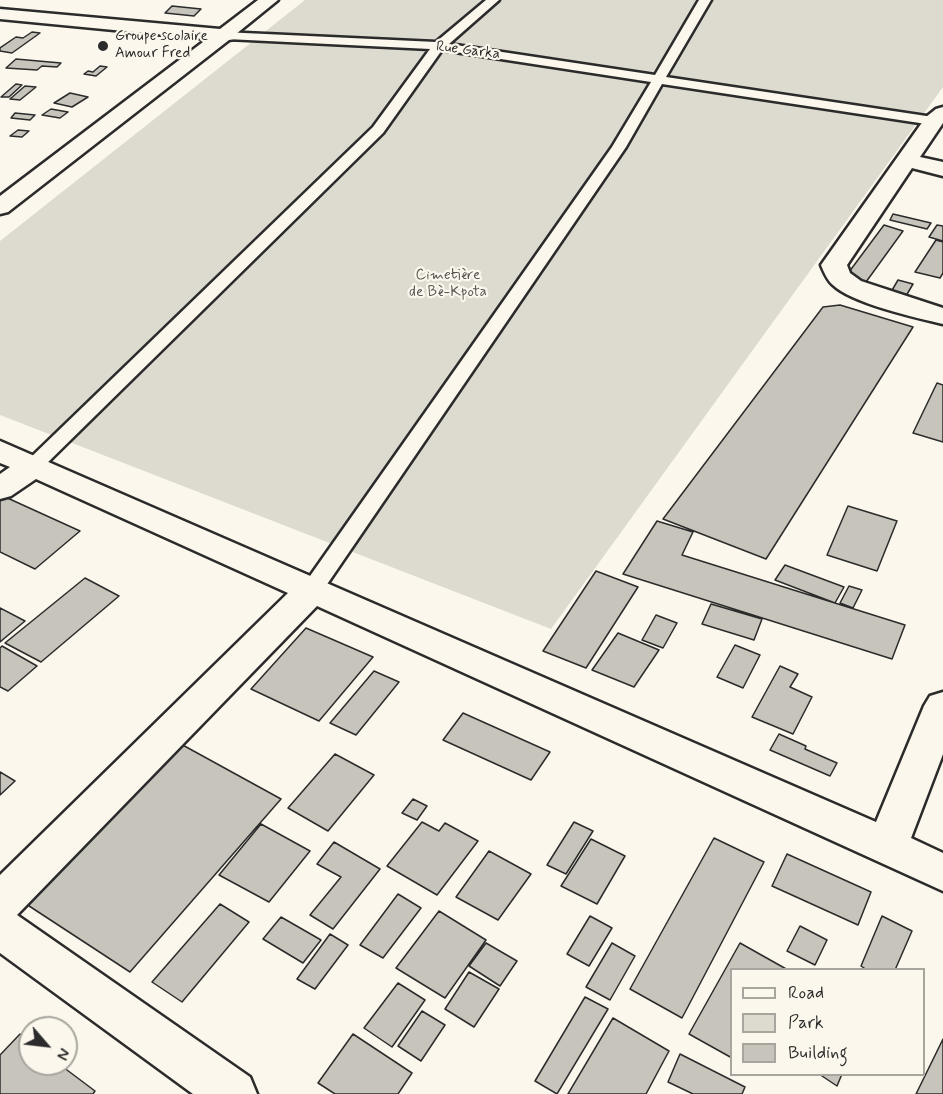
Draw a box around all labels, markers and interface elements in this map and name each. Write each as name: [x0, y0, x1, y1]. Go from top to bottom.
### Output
place label: Groupe scolaire Amour Fred: [115, 28, 208, 63]
street label: Rue Garka: [435, 38, 501, 64]
marker: Groupe scolaire Amour Fred: [96, 39, 110, 53]
park label: Cimetière de Bè-Kpota: [409, 267, 487, 302]
legend: [730, 968, 925, 1076]
text: Road: [788, 981, 824, 1005]
text: Park: [788, 1011, 824, 1035]
north arrow: [18, 1016, 78, 1076]
text: Building: [788, 1041, 848, 1065]
text: N: [51, 1044, 74, 1063]

